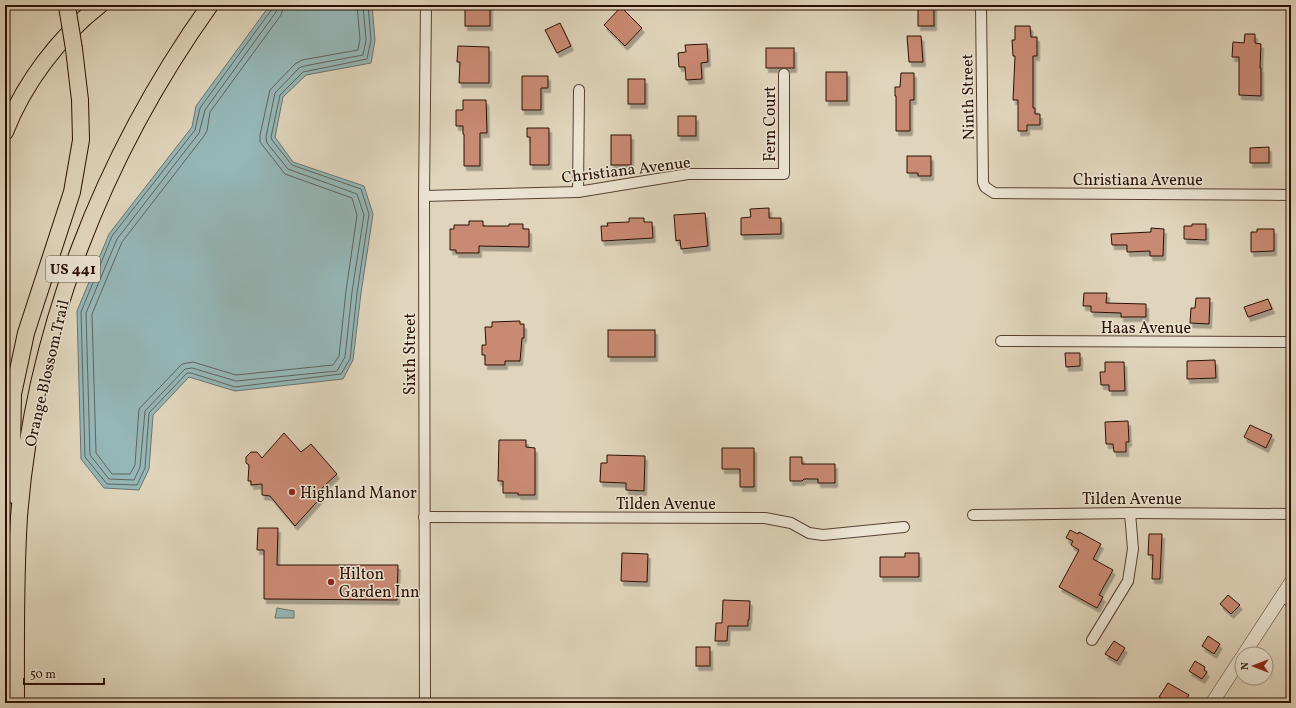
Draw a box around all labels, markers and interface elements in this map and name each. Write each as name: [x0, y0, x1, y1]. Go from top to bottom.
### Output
street label: Ninth Street: [957, 53, 981, 140]
street label: Fern Court: [760, 86, 782, 162]
street label: Christiana Avenue: [560, 152, 692, 190]
street label: Christiana Avenue: [1073, 170, 1203, 192]
road number: US 441: [46, 256, 100, 282]
street label: Orange Blossom Trail: [20, 298, 76, 449]
street label: Sixth Street: [400, 312, 422, 395]
street label: Haas Avenue: [1101, 318, 1191, 340]
place label: Highland Manor: [300, 483, 417, 505]
marker: Highland Manor: [287, 487, 297, 497]
street label: Tilden Avenue: [1082, 489, 1182, 511]
street label: Tilden Avenue: [616, 494, 716, 516]
place label: Hilton Garden Inn: [339, 564, 420, 604]
marker: Hilton Garden Inn: [326, 577, 336, 587]
north arrow: [1234, 646, 1274, 686]
scale bar: [24, 660, 104, 686]
text: N: [1238, 662, 1253, 670]
text: 50 m: [30, 667, 56, 683]

